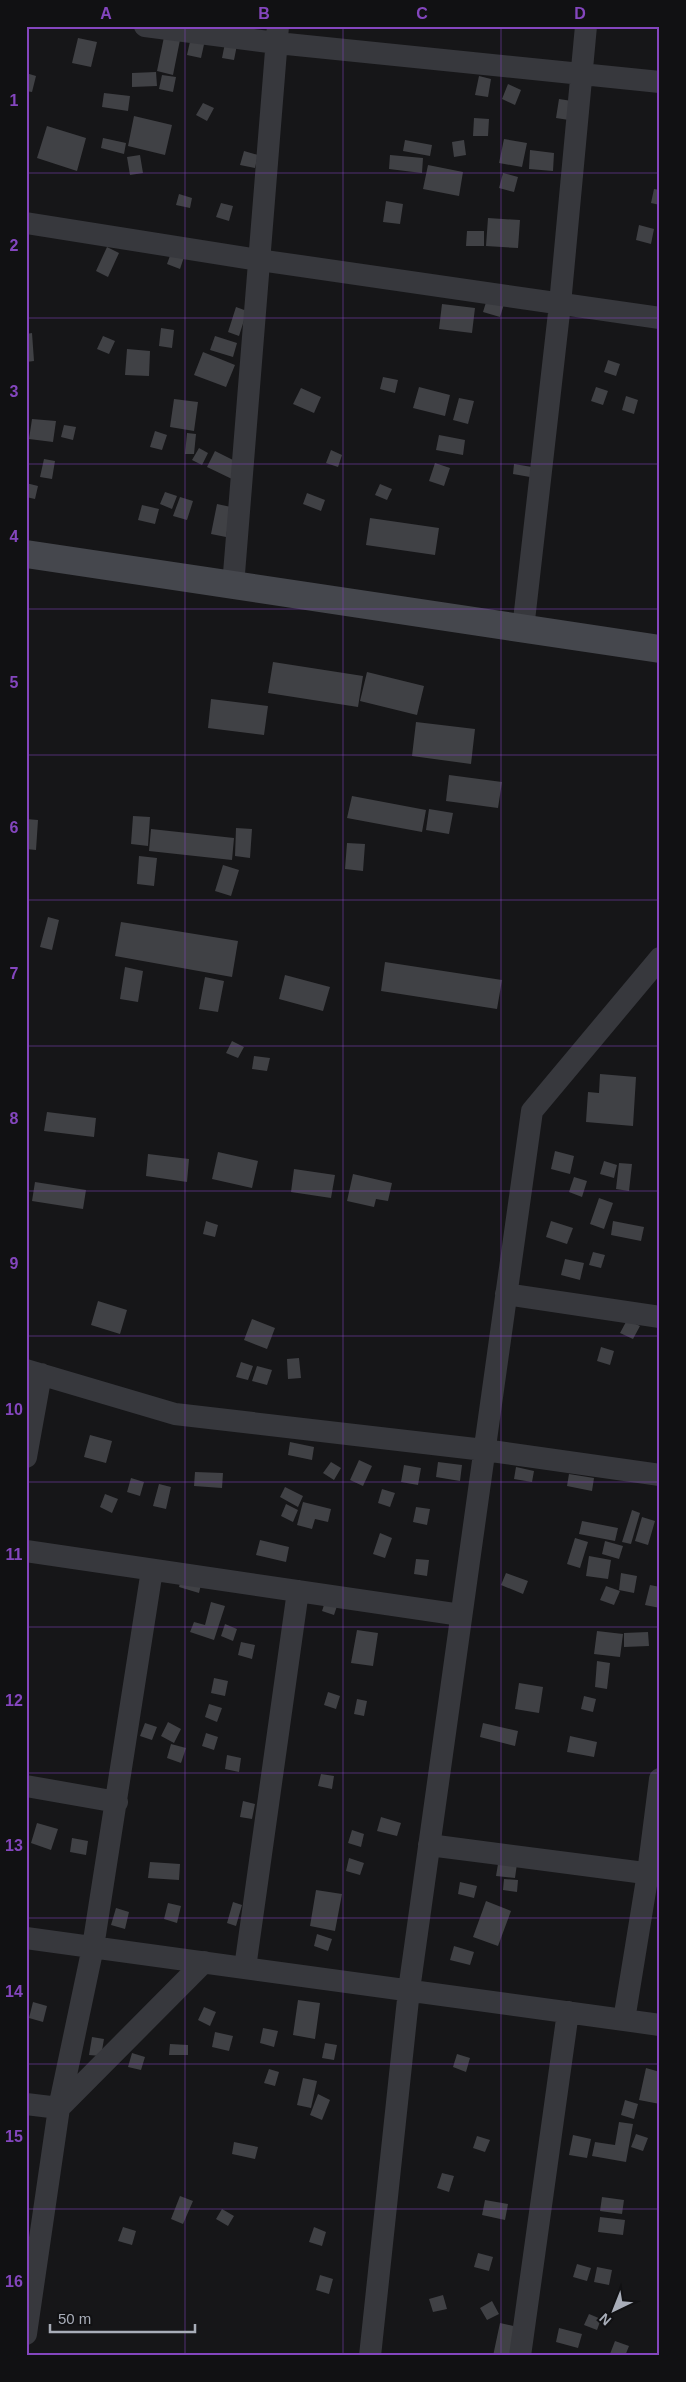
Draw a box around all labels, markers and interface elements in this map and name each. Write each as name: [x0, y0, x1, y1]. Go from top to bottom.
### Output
text: A: [100, 5, 112, 22]
text: B: [258, 5, 270, 22]
text: C: [416, 5, 428, 22]
text: D: [574, 5, 586, 22]
text: 1: [10, 92, 19, 109]
text: 2: [10, 237, 19, 254]
text: 3: [10, 383, 19, 400]
text: 4: [10, 528, 19, 545]
text: 5: [10, 674, 19, 691]
text: 6: [10, 819, 19, 836]
text: 7: [10, 965, 19, 982]
text: 8: [10, 1110, 19, 1127]
text: 9: [10, 1255, 19, 1272]
text: 10: [5, 1401, 23, 1418]
text: 11: [6, 1546, 23, 1563]
text: 12: [5, 1692, 23, 1709]
text: 13: [5, 1837, 23, 1854]
text: 14: [5, 1983, 23, 2000]
text: 15: [5, 2128, 23, 2145]
text: 16: [5, 2273, 23, 2290]
north arrow: [588, 2284, 638, 2334]
scale bar: [50, 2302, 195, 2334]
text: 50 m: [58, 2310, 91, 2327]
text: N: [596, 2310, 614, 2329]

